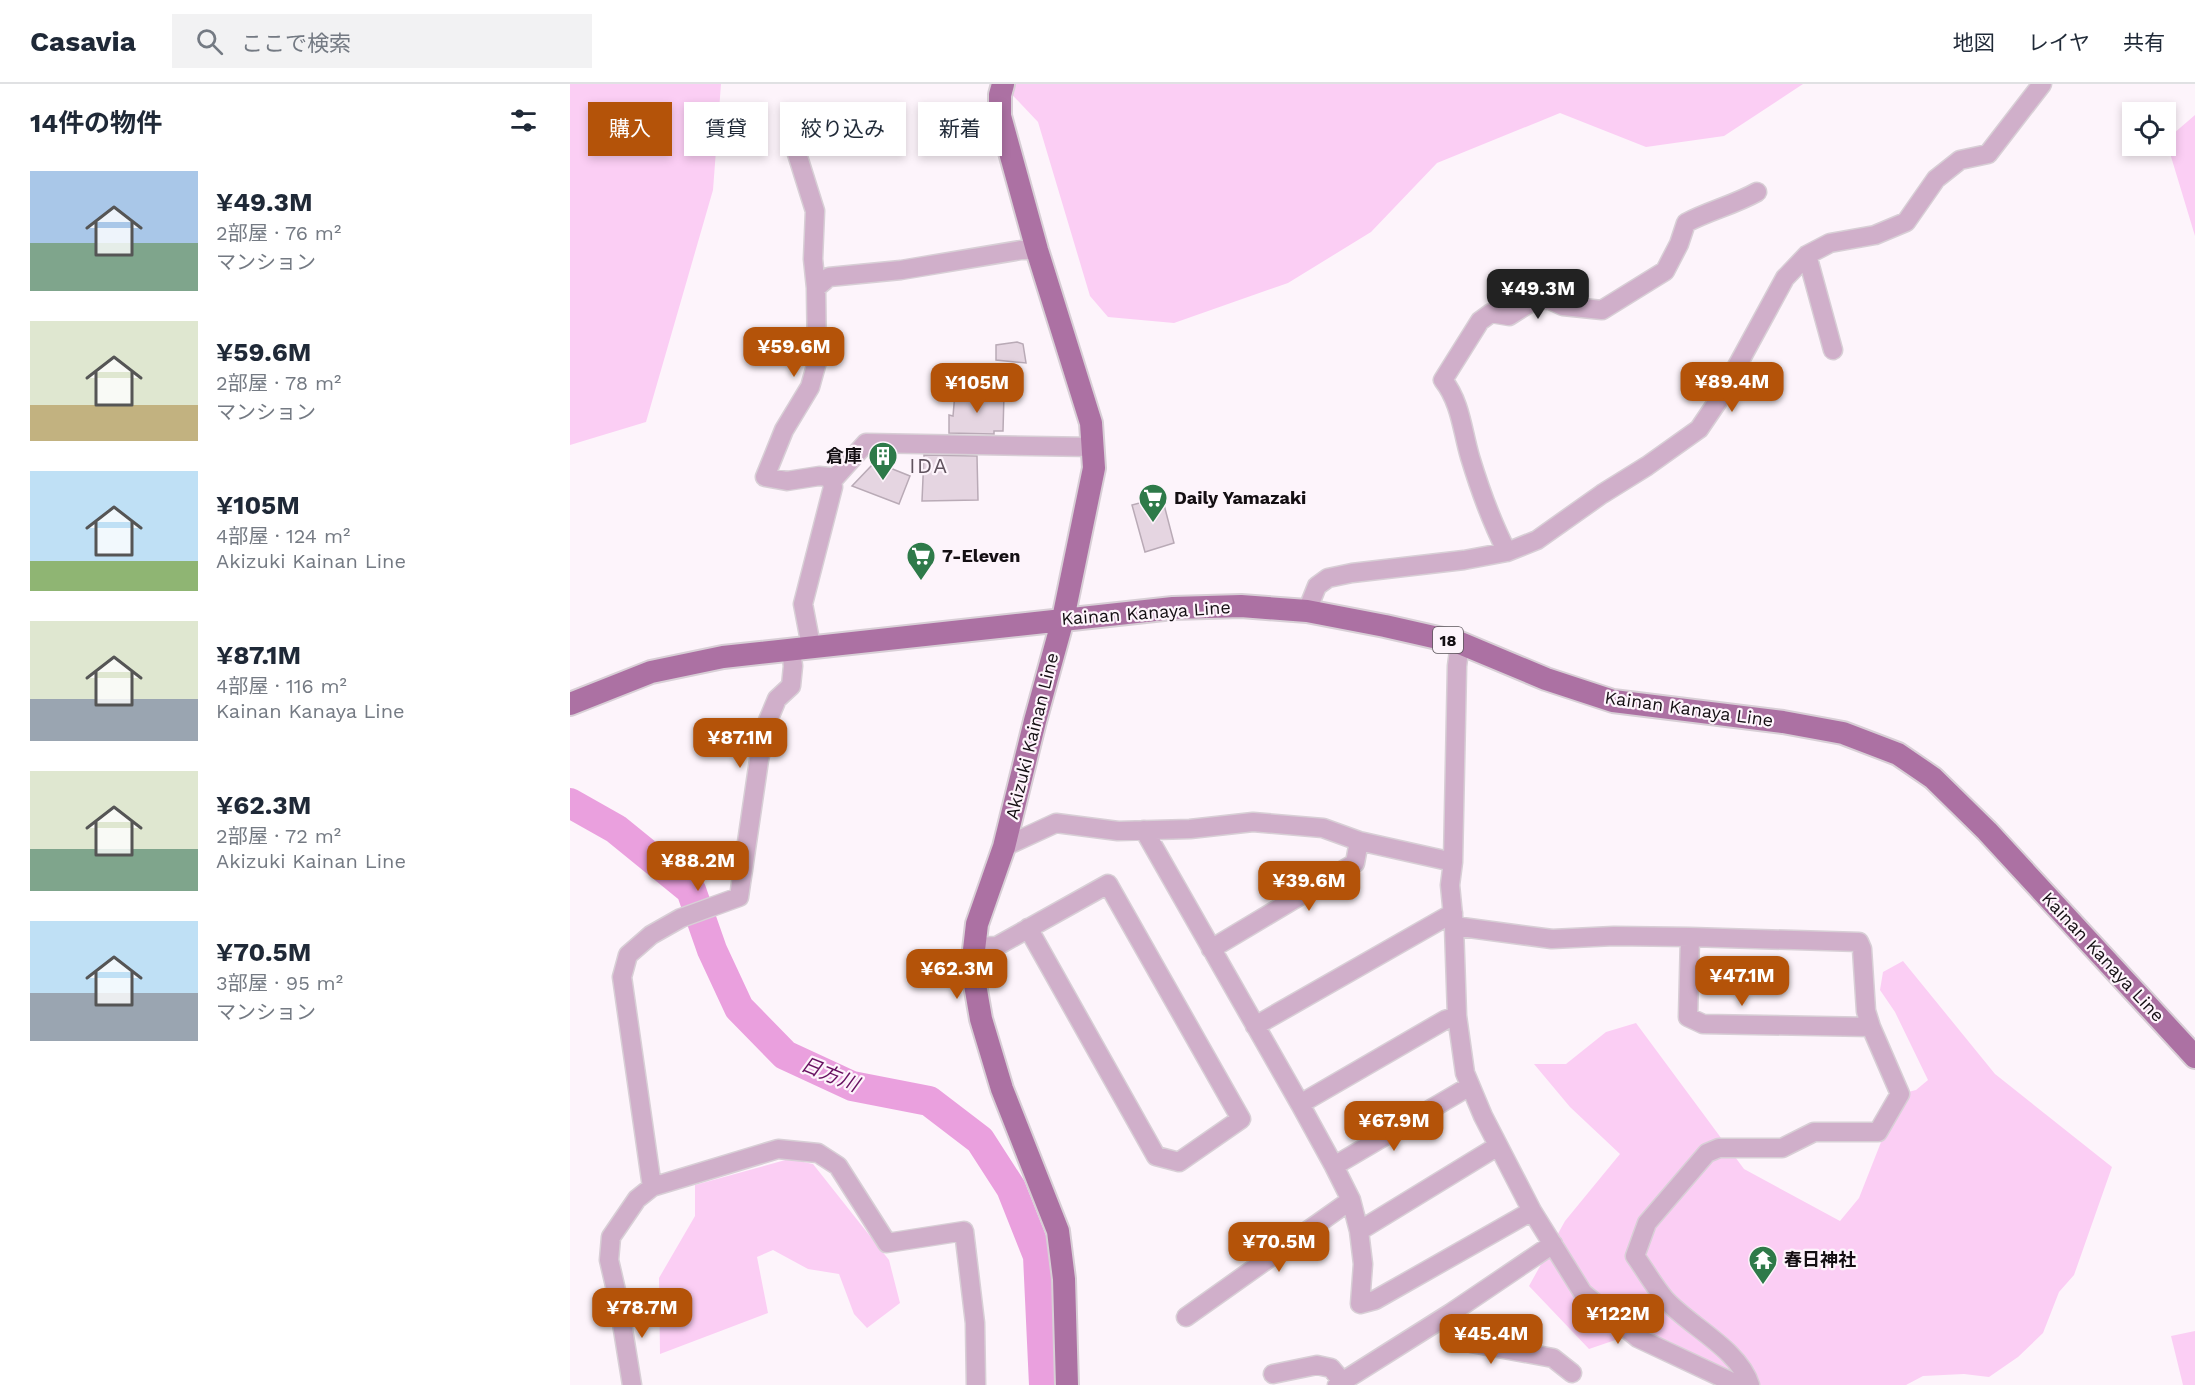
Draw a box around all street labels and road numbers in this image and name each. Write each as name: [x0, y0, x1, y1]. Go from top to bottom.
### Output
street label: Kainan Kanaya Line: [1061, 596, 1231, 629]
road number: 18: [1433, 627, 1463, 653]
street label: Akizuki Kainan Line: [1001, 650, 1062, 821]
street label: Kainan Kanaya Line: [1604, 686, 1775, 731]
street label: Kainan Kanaya Line: [2038, 887, 2169, 1026]

